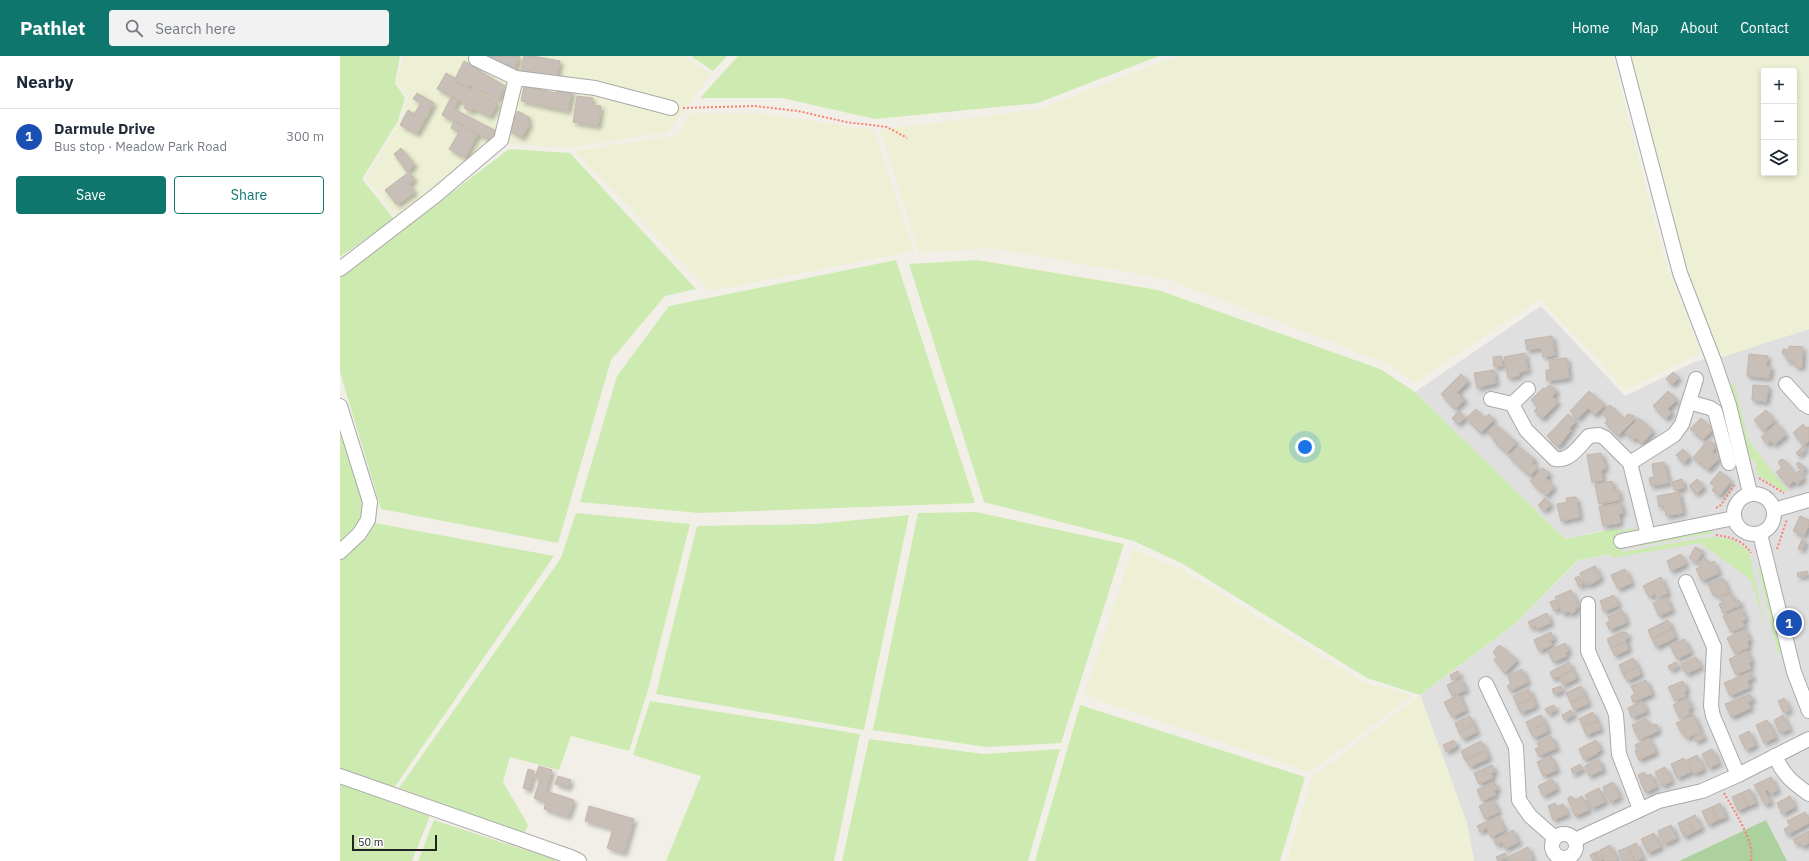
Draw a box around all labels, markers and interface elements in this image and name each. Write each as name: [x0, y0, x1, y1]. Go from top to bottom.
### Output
search box: [109, 10, 389, 46]
text: Pathlet: [20, 16, 85, 40]
icon: search: [123, 17, 145, 39]
text: Search here: [155, 19, 236, 38]
text: Home: [1572, 19, 1609, 37]
text: Map: [1631, 19, 1658, 37]
text: About: [1680, 19, 1718, 37]
text: Contact: [1740, 19, 1789, 37]
map controls: [1761, 68, 1797, 176]
button: +: [1761, 68, 1797, 104]
text: Nearby: [16, 71, 74, 93]
button: −: [1761, 104, 1797, 140]
text: Darmule Drive: [54, 119, 155, 138]
text: 1: [25, 128, 33, 145]
text: 300 m: [286, 128, 324, 145]
text: Bus stop · Meadow Park Road: [54, 138, 227, 155]
button: layers: [1761, 140, 1797, 176]
button: Save: [16, 176, 166, 214]
button: Share: [174, 176, 324, 214]
your location: [1295, 437, 1315, 457]
pin: 1: [1776, 608, 1802, 638]
scale bar: [352, 833, 437, 852]
text: 50 m: [358, 835, 383, 849]

